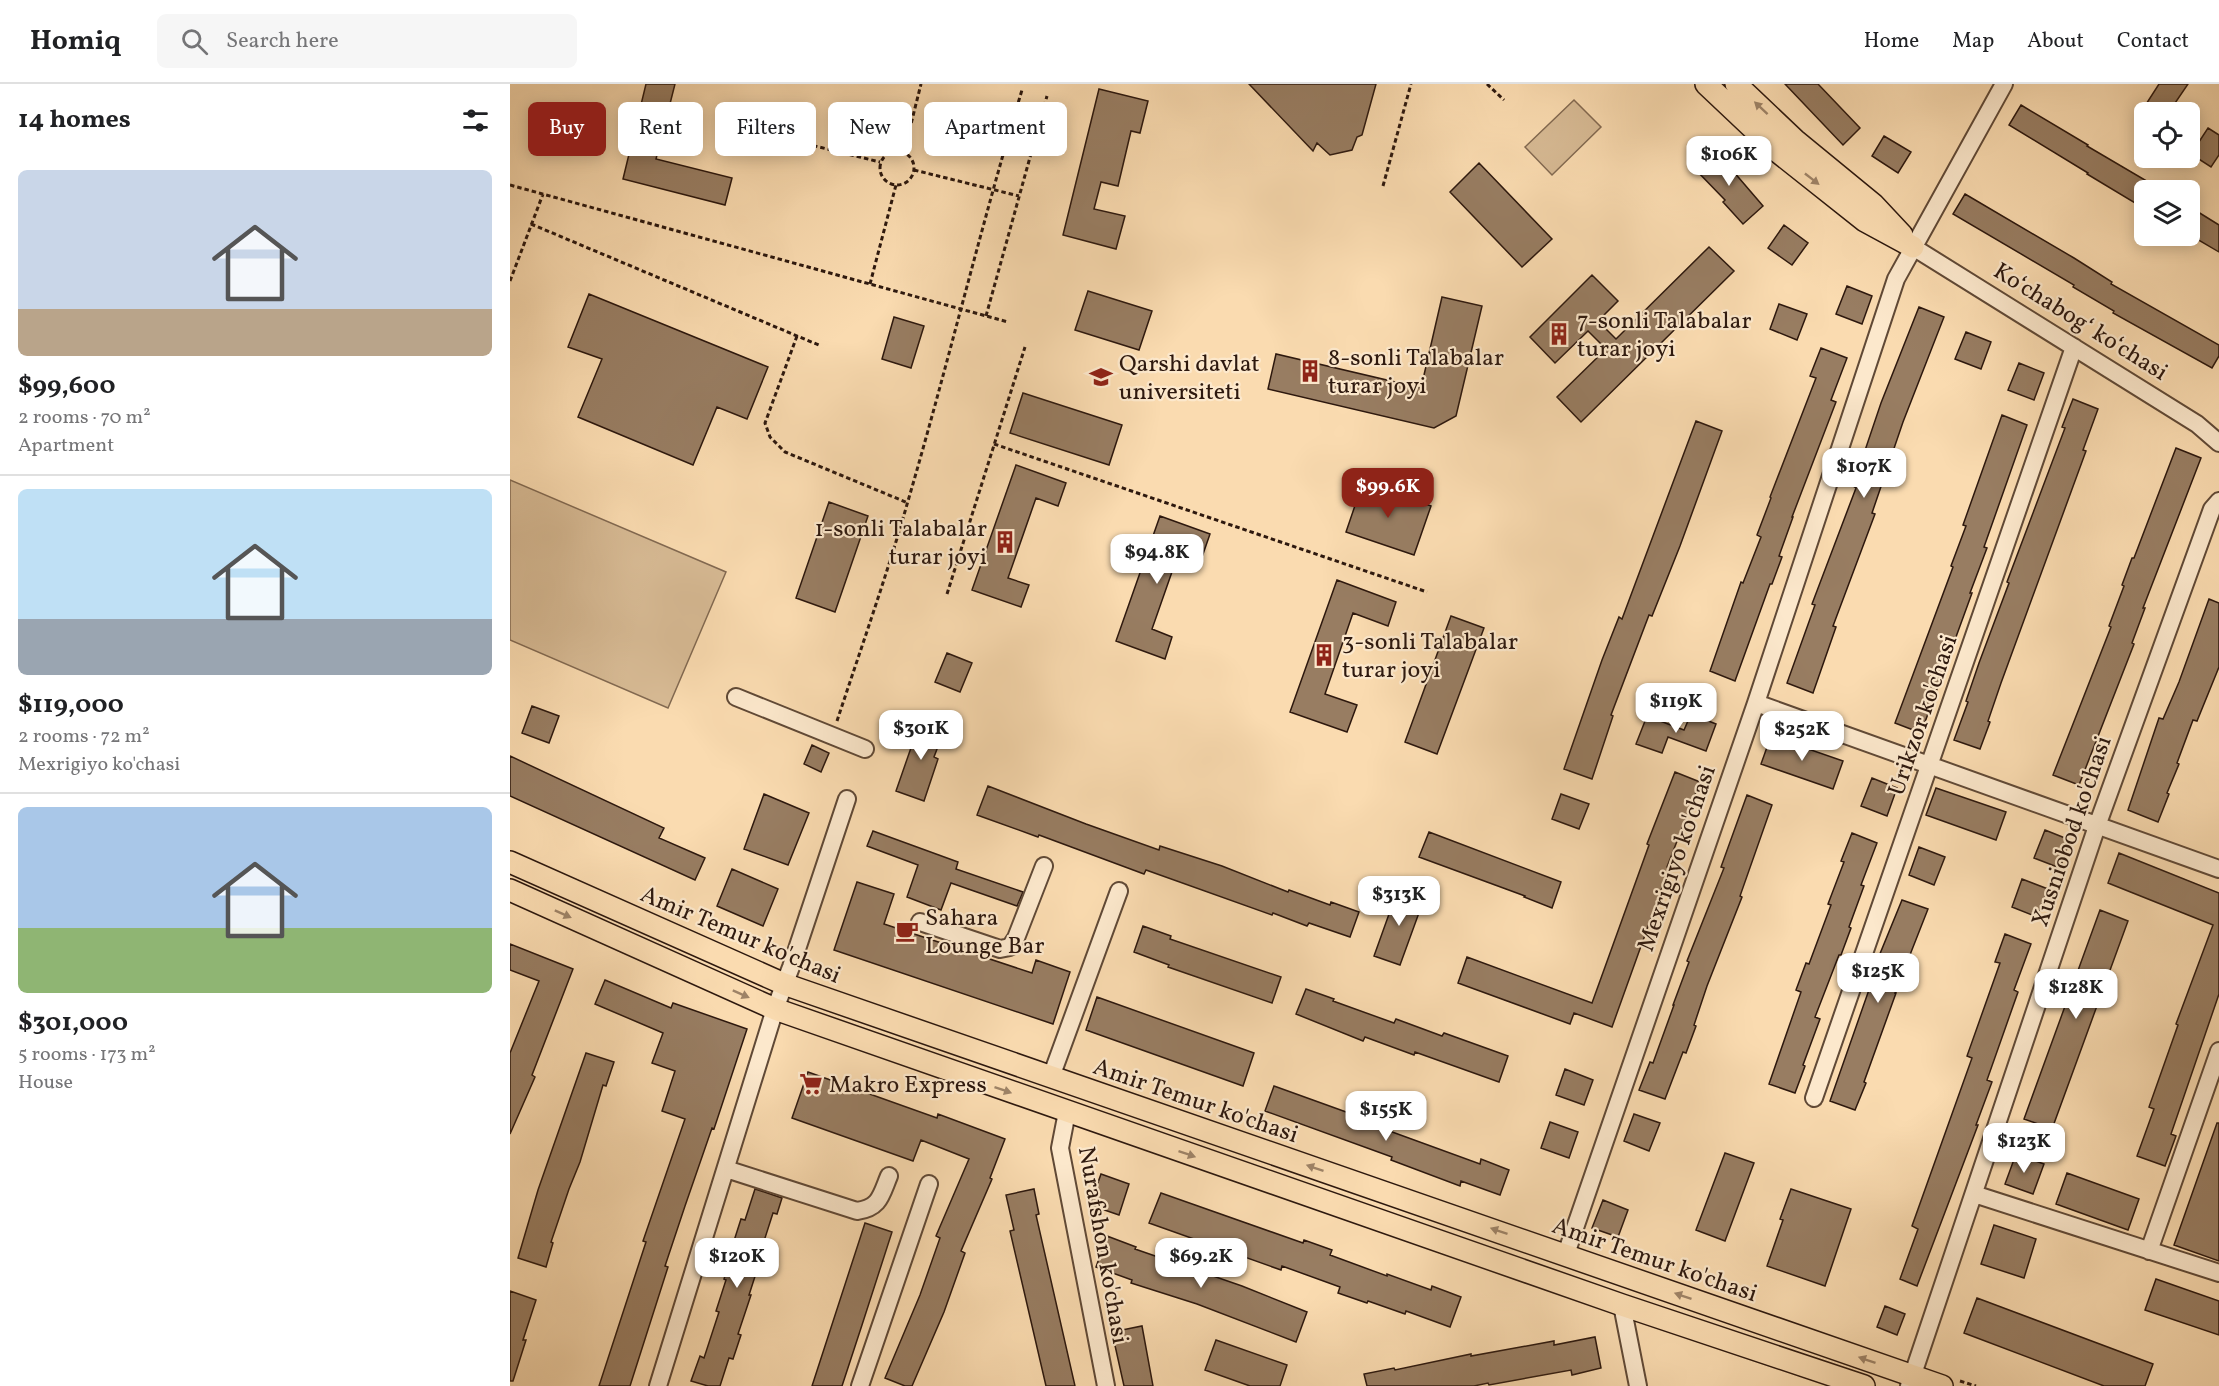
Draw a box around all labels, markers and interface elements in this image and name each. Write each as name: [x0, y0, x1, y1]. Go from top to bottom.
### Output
search box: [157, 14, 577, 68]
text: Homiq: [30, 22, 121, 61]
icon: search: [178, 25, 211, 58]
text: Search here: [226, 26, 339, 57]
text: Home: [1864, 27, 1919, 56]
text: Map: [1952, 27, 1994, 56]
text: About: [2027, 27, 2084, 56]
text: Contact: [2117, 27, 2189, 56]
one-way arrow: [1754, 101, 1769, 115]
text: 14 homes: [18, 102, 131, 138]
chip: Buy: [528, 102, 606, 156]
chip: Rent: [618, 102, 703, 156]
chip: Filters: [715, 102, 816, 156]
chip: New: [828, 102, 912, 156]
chip: Apartment: [924, 102, 1067, 156]
map controls: [2134, 102, 2200, 246]
button: locate: [2134, 102, 2200, 168]
icon: filters: [459, 104, 492, 137]
pin: $106K: [1687, 136, 1771, 187]
text: $106K: [1700, 141, 1758, 169]
one-way arrow: [1804, 173, 1820, 186]
button: layers: [2134, 180, 2200, 246]
icon: home: [201, 209, 309, 317]
street label: Ko‘chabog‘ ko‘chasi: [1986, 255, 2174, 390]
place label: 7-sonli Talabalar turar joyi: [1577, 305, 1752, 367]
building icon: 7-sonli Talabalar turar joyi: [1546, 321, 1572, 347]
place label: 8-sonli Talabalar turar joyi: [1328, 342, 1504, 404]
place label: Qarshi davlat universiteti: [1119, 348, 1260, 410]
building icon: 8-sonli Talabalar turar joyi: [1297, 358, 1323, 384]
school or university icon: Qarshi davlat universiteti: [1088, 364, 1114, 390]
text: $99,600: [18, 368, 115, 404]
text: 2 rooms · 70 m²: [18, 404, 151, 432]
text: Apartment: [18, 432, 114, 460]
pin: $107K: [1822, 448, 1906, 499]
text: $107K: [1836, 453, 1892, 481]
pin: $99.6K: [1339, 468, 1437, 519]
text: $99.6K: [1356, 473, 1420, 501]
place label: 1-sonli Talabalar turar joyi: [815, 513, 987, 575]
icon: home: [201, 528, 309, 636]
building icon: 1-sonli Talabalar turar joyi: [992, 529, 1018, 555]
pin: $94.8K: [1108, 534, 1206, 585]
text: $94.8K: [1124, 539, 1190, 567]
place label: 3-sonli Talabalar turar joyi: [1342, 626, 1518, 688]
street label: Urikzor ko'chasi: [1880, 631, 1967, 801]
building icon: 3-sonli Talabalar turar joyi: [1311, 642, 1337, 668]
pin: $119K: [1634, 683, 1718, 734]
text: $119,000: [18, 687, 124, 723]
text: $119K: [1650, 688, 1702, 716]
pin: $301K: [879, 710, 963, 761]
pin: $252K: [1760, 711, 1844, 762]
text: $301K: [893, 715, 949, 743]
text: $252K: [1774, 716, 1830, 744]
text: 2 rooms · 72 m²: [18, 723, 150, 751]
street label: Xusniobod ko'chasi: [2024, 732, 2121, 932]
text: Mexrigiyo ko'chasi: [18, 751, 180, 779]
street label: Mexrigiyo ko'chasi: [1630, 761, 1726, 956]
icon: home: [201, 846, 309, 954]
pin: $313K: [1357, 876, 1441, 927]
street label: Amir Temur ko'chasi: [635, 878, 846, 993]
text: $313K: [1372, 881, 1426, 909]
place label: Sahara Lounge Bar: [925, 902, 1044, 964]
one-way arrow: [555, 909, 573, 919]
cafe icon: Sahara Lounge Bar: [894, 918, 920, 944]
pin: $125K: [1836, 953, 1920, 1004]
text: $125K: [1851, 958, 1905, 986]
pin: $128K: [2034, 969, 2118, 1020]
text: $128K: [2049, 974, 2103, 1002]
one-way arrow: [733, 989, 751, 999]
text: $301,000: [18, 1005, 128, 1041]
text: 5 rooms · 173 m²: [18, 1041, 156, 1069]
street label: Amir Temur ko'chasi: [1088, 1051, 1302, 1153]
text: House: [18, 1069, 73, 1097]
place label: Makro Express: [829, 1069, 987, 1103]
supermarket icon: Makro Express: [798, 1071, 824, 1097]
one-way arrow: [994, 1085, 1012, 1095]
pin: $155K: [1344, 1091, 1428, 1142]
text: $155K: [1360, 1096, 1412, 1124]
pin: $123K: [1982, 1123, 2066, 1174]
text: $123K: [1997, 1128, 2051, 1156]
street label: Nurafshon ko'chasi: [1068, 1144, 1136, 1347]
one-way arrow: [1178, 1150, 1196, 1159]
one-way arrow: [1306, 1162, 1324, 1172]
street label: Amir Temur ko'chasi: [1547, 1210, 1761, 1312]
one-way arrow: [1490, 1226, 1508, 1236]
pin: $120K: [695, 1238, 779, 1289]
pin: $69.2K: [1152, 1238, 1250, 1289]
text: $120K: [709, 1243, 765, 1271]
text: $69.2K: [1169, 1243, 1233, 1271]
one-way arrow: [1674, 1290, 1692, 1300]
one-way arrow: [1858, 1355, 1876, 1365]

